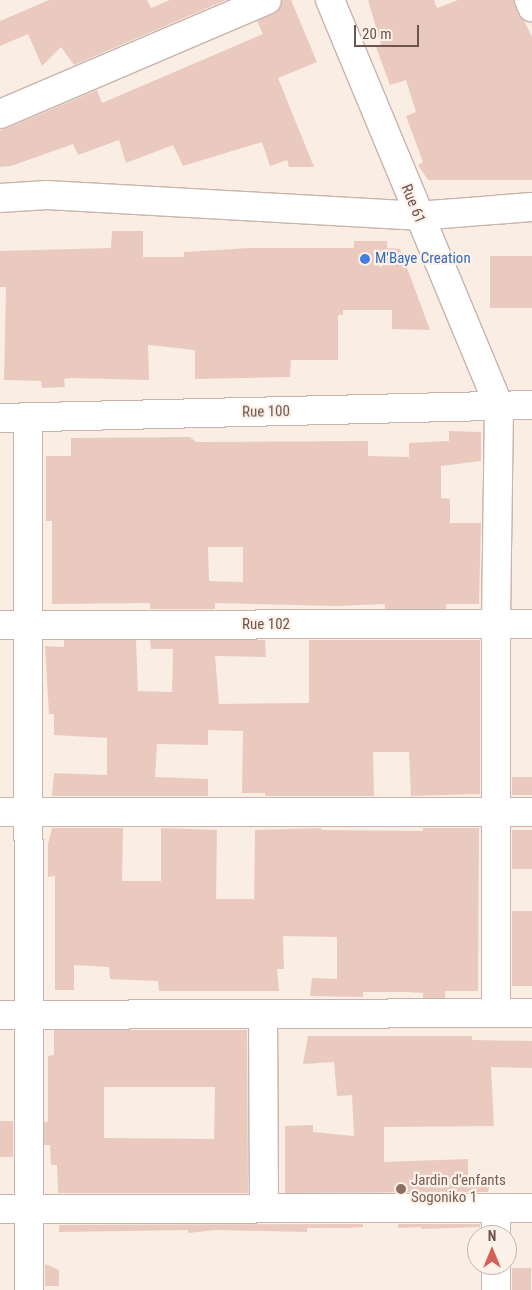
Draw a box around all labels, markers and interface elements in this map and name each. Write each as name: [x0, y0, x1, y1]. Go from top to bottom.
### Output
scale bar: [357, 15, 422, 47]
text: 20 m: [362, 25, 392, 43]
street label: Rue 61: [397, 182, 429, 226]
place label: M'Baye Creation: [375, 250, 471, 268]
marker: M'Baye Creation: [359, 253, 371, 265]
street label: Rue 100: [242, 403, 290, 421]
street label: Rue 102: [242, 616, 290, 634]
place label: Jardin d'enfants Sogoniko 1: [411, 1171, 506, 1206]
marker: Jardin d'enfants Sogoniko 1: [395, 1183, 407, 1195]
north arrow: [467, 1225, 517, 1275]
text: N: [488, 1228, 496, 1244]

